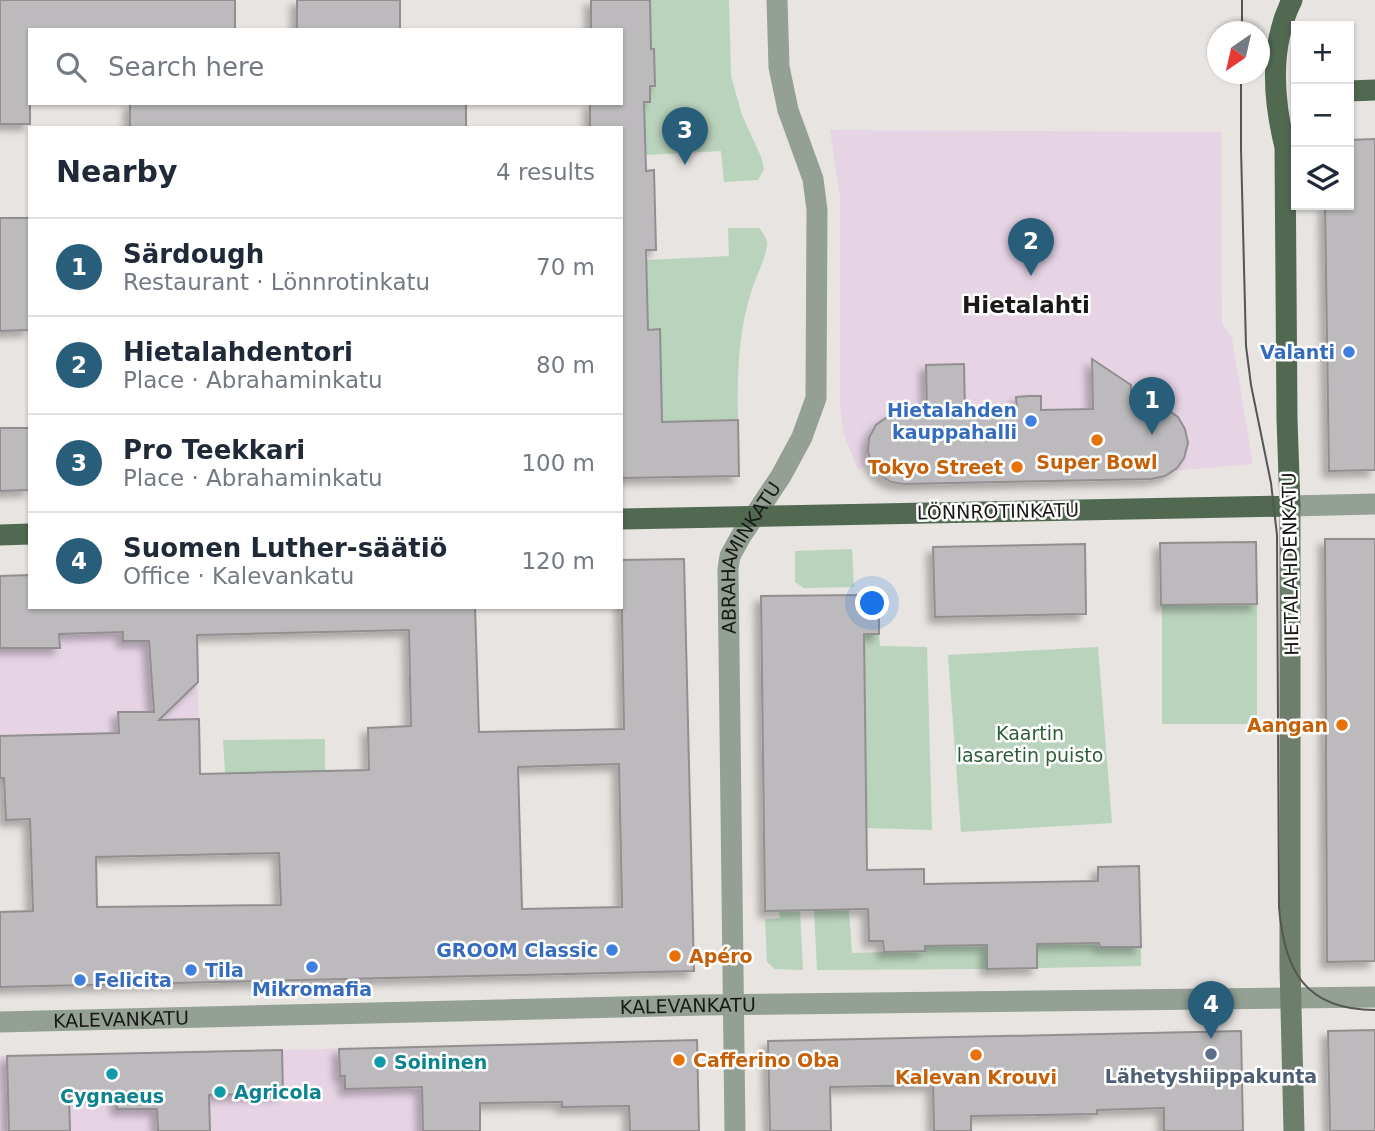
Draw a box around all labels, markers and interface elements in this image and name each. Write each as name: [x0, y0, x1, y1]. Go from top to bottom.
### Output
north arrow: [1207, 21, 1270, 84]
map controls: [1291, 21, 1354, 210]
button: +: [1291, 21, 1354, 84]
search box: [28, 28, 623, 105]
icon: search: [52, 48, 90, 86]
text: Search here: [108, 52, 264, 82]
button: −: [1291, 84, 1354, 147]
pin: 3: [662, 107, 708, 165]
button: layers: [1291, 147, 1354, 210]
text: Nearby: [56, 154, 178, 189]
text: 4 results: [496, 159, 595, 185]
pin: 2: [1008, 218, 1054, 276]
text: Särdough: [123, 239, 264, 269]
text: 1: [71, 254, 87, 280]
text: 70 m: [536, 254, 595, 280]
text: Restaurant · Lönnrotinkatu: [123, 269, 430, 295]
district label: Hietalahti: [962, 292, 1090, 318]
text: Hietalahdentori: [123, 337, 353, 367]
place label: Valanti: [1260, 341, 1335, 363]
marker: Valanti: [1341, 344, 1357, 360]
text: 2: [71, 352, 87, 378]
text: 80 m: [536, 352, 595, 378]
text: Place · Abrahaminkatu: [123, 367, 383, 393]
pin: 1: [1129, 377, 1175, 435]
place label: Hietalahden kauppahalli: [887, 399, 1017, 443]
marker: Hietalahden kauppahalli: [1023, 413, 1039, 429]
marker: Super Bowl: [1089, 432, 1105, 448]
text: Pro Teekkari: [123, 435, 305, 465]
text: 3: [71, 450, 87, 476]
text: 100 m: [521, 450, 595, 476]
place label: Super Bowl: [1036, 451, 1158, 473]
place label: Tokyo Street: [868, 456, 1003, 478]
marker: Tokyo Street: [1009, 459, 1025, 475]
text: Place · Abrahaminkatu: [123, 465, 383, 491]
street label: HIETALAHDENKATU: [1277, 472, 1303, 656]
street label: ABRAHAMINKATU: [717, 477, 785, 634]
street label: LÖNNROTINKATU: [917, 499, 1079, 523]
text: Suomen Luther-säätiö: [123, 533, 447, 563]
text: 4: [71, 548, 87, 574]
text: 120 m: [521, 548, 595, 574]
text: Office · Kalevankatu: [123, 563, 354, 589]
your location: [855, 586, 889, 620]
place label: Aangan: [1247, 714, 1328, 736]
marker: Aangan: [1334, 717, 1350, 733]
park label: Kaartin lasaretin puisto: [957, 722, 1103, 766]
place label: GROOM Classic: [436, 939, 598, 961]
marker: GROOM Classic: [604, 942, 620, 958]
place label: Apéro: [689, 945, 753, 967]
marker: Apéro: [667, 948, 683, 964]
place label: Tila: [205, 959, 244, 981]
marker: Mikromafia: [304, 959, 320, 975]
marker: Tila: [183, 962, 199, 978]
place label: Felicita: [94, 969, 172, 991]
marker: Felicita: [72, 972, 88, 988]
place label: Mikromafia: [252, 978, 372, 1000]
pin: 4: [1188, 981, 1234, 1039]
street label: KALEVANKATU: [620, 993, 756, 1018]
street label: KALEVANKATU: [53, 1006, 189, 1032]
marker: Lähetyshiippakunta: [1203, 1046, 1219, 1062]
marker: Kalevan Krouvi: [968, 1047, 984, 1063]
place label: Cafferino Oba: [693, 1049, 840, 1071]
place label: Soininen: [394, 1051, 487, 1073]
marker: Cafferino Oba: [671, 1052, 687, 1068]
marker: Soininen: [372, 1054, 388, 1070]
place label: Lähetyshiippakunta: [1105, 1065, 1317, 1087]
marker: Cygnaeus: [104, 1066, 120, 1082]
place label: Kalevan Krouvi: [895, 1066, 1057, 1088]
place label: Agricola: [234, 1081, 322, 1103]
marker: Agricola: [212, 1084, 228, 1100]
place label: Cygnaeus: [60, 1085, 164, 1107]

